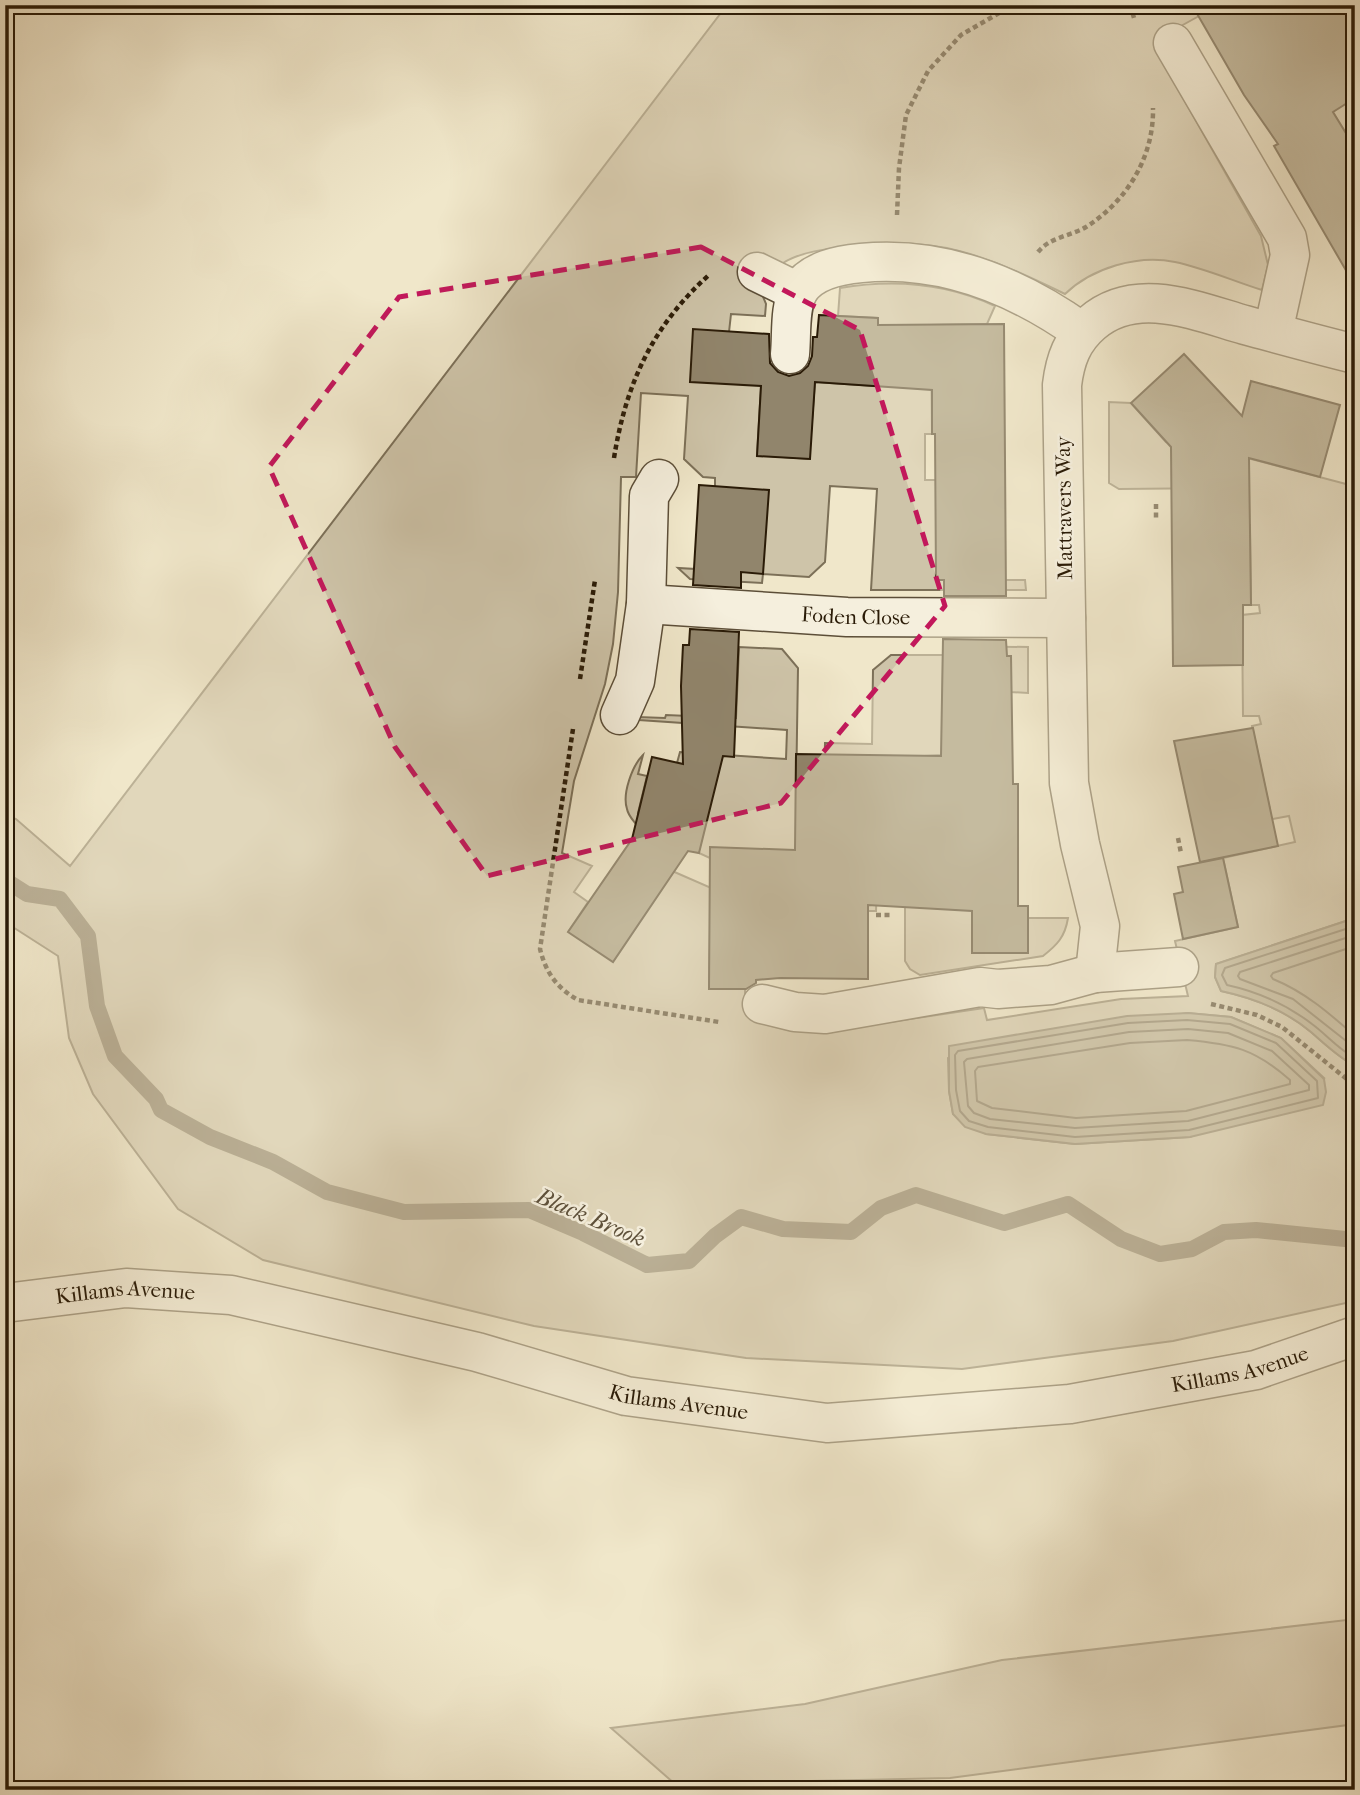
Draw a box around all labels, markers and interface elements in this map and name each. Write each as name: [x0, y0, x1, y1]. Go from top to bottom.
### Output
street label: Mattravers Way: [1051, 435, 1077, 580]
street label: Foden Close: [800, 602, 910, 629]
water label: Black Brook: [530, 1182, 649, 1253]
street label: Killams Avenue: [54, 1276, 196, 1309]
street label: Killams Avenue: [1169, 1341, 1311, 1397]
street label: Killams Avenue: [606, 1380, 750, 1424]

